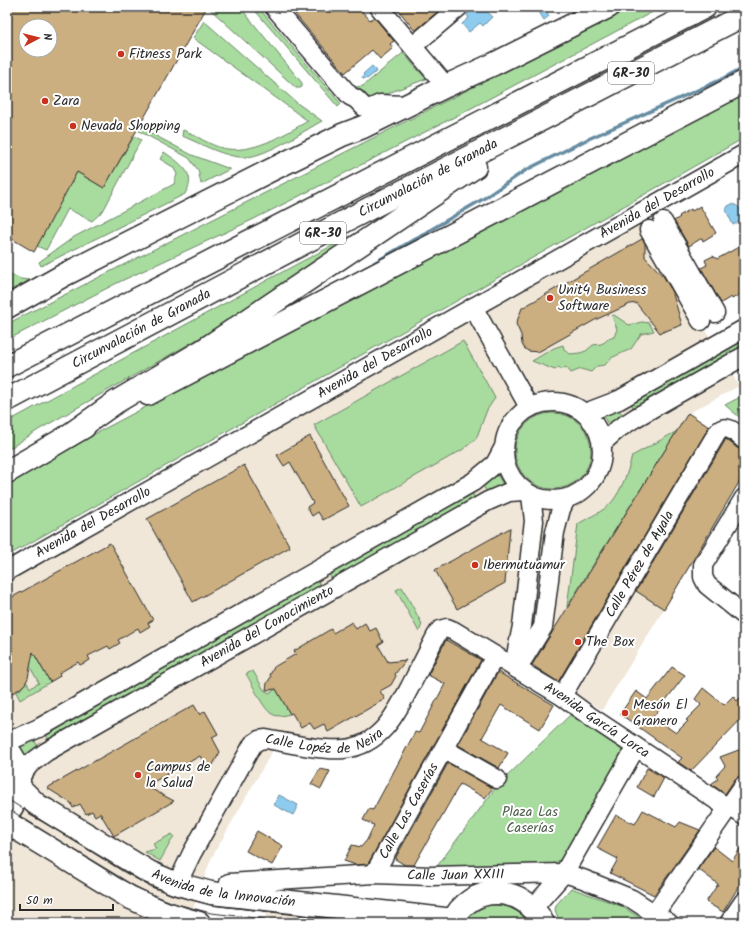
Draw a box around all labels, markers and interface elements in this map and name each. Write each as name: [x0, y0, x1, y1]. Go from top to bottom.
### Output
north arrow: [18, 18, 58, 58]
text: N: [38, 32, 56, 41]
place label: Fitness Park: [129, 43, 202, 65]
marker: Fitness Park: [116, 49, 126, 59]
road number: GR-30: [608, 62, 654, 84]
place label: Zara: [53, 90, 79, 112]
marker: Zara: [40, 96, 50, 106]
place label: Nevada Shopping: [81, 115, 181, 137]
marker: Nevada Shopping: [68, 121, 78, 131]
street label: Circunvalación de Granada: [354, 133, 502, 223]
street label: Avenida del Desarrollo: [595, 162, 719, 245]
road number: GR-30: [300, 222, 346, 244]
place label: Unit4 Business Software: [558, 279, 647, 317]
street label: Circunvalación de Granada: [68, 283, 215, 375]
marker: Unit4 Business Software: [545, 293, 555, 303]
street label: Avenida del Desarrollo: [313, 321, 437, 404]
street label: Avenida del Desarrollo: [31, 481, 155, 564]
street label: Calle Pérez de Ayala: [600, 507, 680, 622]
place label: Ibermutuamur: [483, 554, 566, 576]
marker: Ibermutuamur: [470, 560, 480, 570]
street label: Avenida del Conocimiento: [196, 580, 338, 673]
place label: The Box: [586, 631, 635, 653]
marker: The Box: [573, 637, 583, 647]
street label: Avenida García Lorca: [539, 676, 654, 764]
place label: Mesón El Granero: [633, 694, 688, 732]
marker: Mesón El Granero: [620, 708, 630, 718]
street label: Calle Lopéz de Neira: [263, 723, 389, 760]
place label: Campus de la Salud: [146, 756, 211, 794]
street label: Calle Las Caserías: [373, 759, 445, 863]
marker: Campus de la Salud: [133, 770, 143, 780]
park label: Plaza Las Caserías: [502, 801, 558, 839]
street label: Avenida de la Innovación: [148, 863, 297, 913]
street label: Calle Juan XXIII: [407, 863, 505, 887]
scale bar: [20, 886, 113, 912]
text: 50 m: [26, 891, 53, 910]

